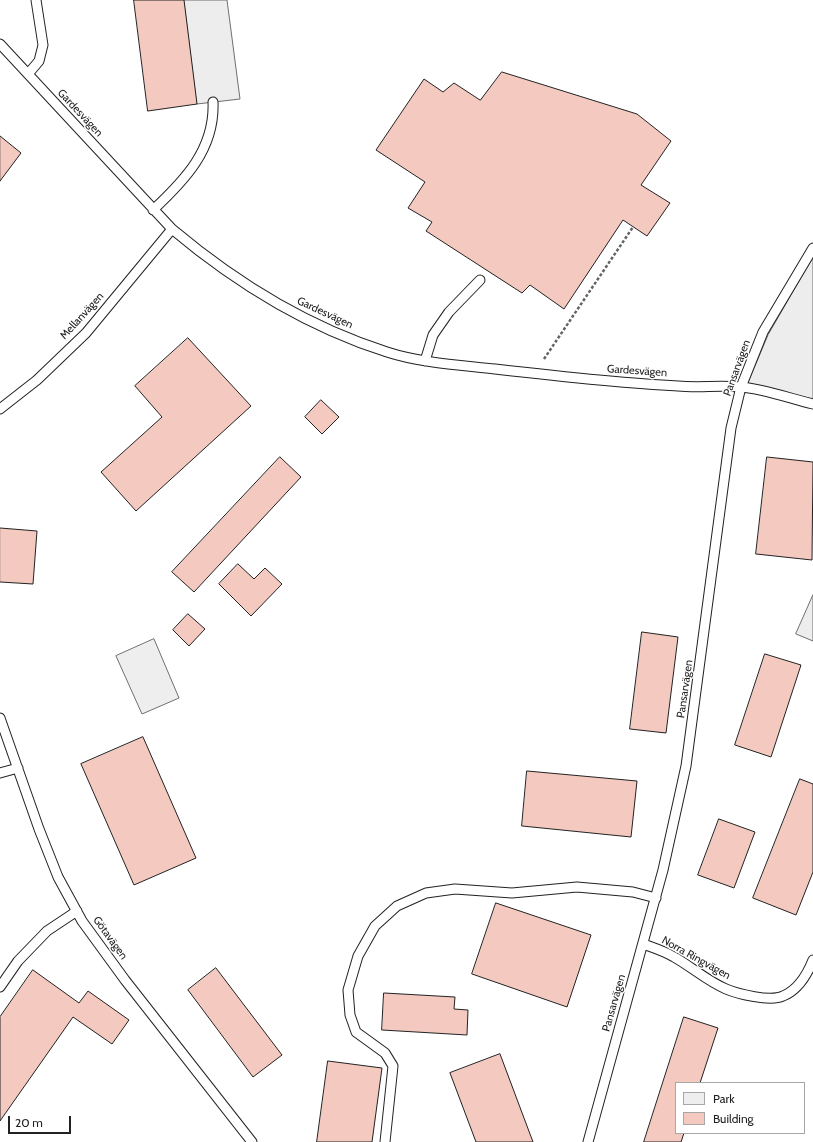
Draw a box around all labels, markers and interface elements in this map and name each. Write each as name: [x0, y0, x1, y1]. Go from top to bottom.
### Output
street label: Gardesvägen: [55, 86, 105, 140]
street label: Mellanvägen: [57, 290, 107, 342]
street label: Gardesvägen: [295, 294, 355, 332]
street label: Pansarvägen: [721, 338, 753, 398]
street label: Gardesvägen: [607, 362, 667, 380]
street label: Pansarvägen: [674, 659, 696, 719]
street label: Götavägen: [90, 914, 130, 962]
street label: Norra Ringvägen: [659, 934, 733, 982]
street label: Pansarvägen: [600, 973, 628, 1033]
legend: [675, 1082, 805, 1134]
text: Park: [713, 1091, 735, 1106]
scale bar: [10, 1108, 73, 1134]
text: Building: [713, 1111, 754, 1126]
text: 20 m: [15, 1115, 43, 1130]

